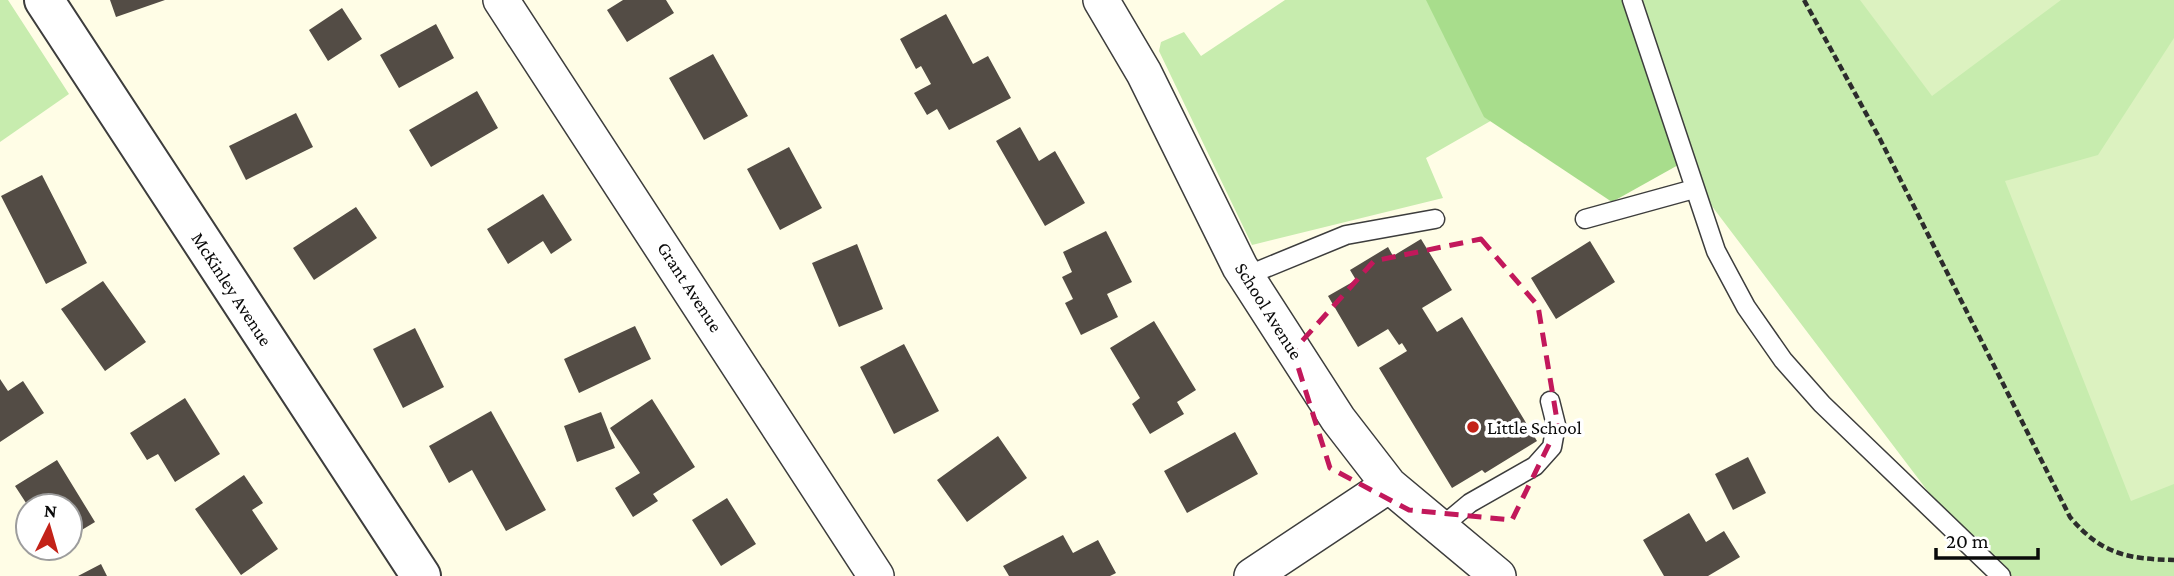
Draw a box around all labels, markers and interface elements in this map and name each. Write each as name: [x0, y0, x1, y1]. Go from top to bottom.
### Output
street label: McKinley Avenue: [187, 228, 277, 350]
street label: Grant Avenue: [653, 238, 727, 336]
street label: School Avenue: [1231, 259, 1307, 363]
place label: Little School: [1487, 417, 1582, 438]
marker: Little School: [1465, 419, 1481, 435]
north arrow: [14, 492, 84, 562]
text: N: [43, 500, 58, 522]
scale bar: [1936, 516, 2038, 560]
text: 20 m: [1946, 529, 1989, 553]

